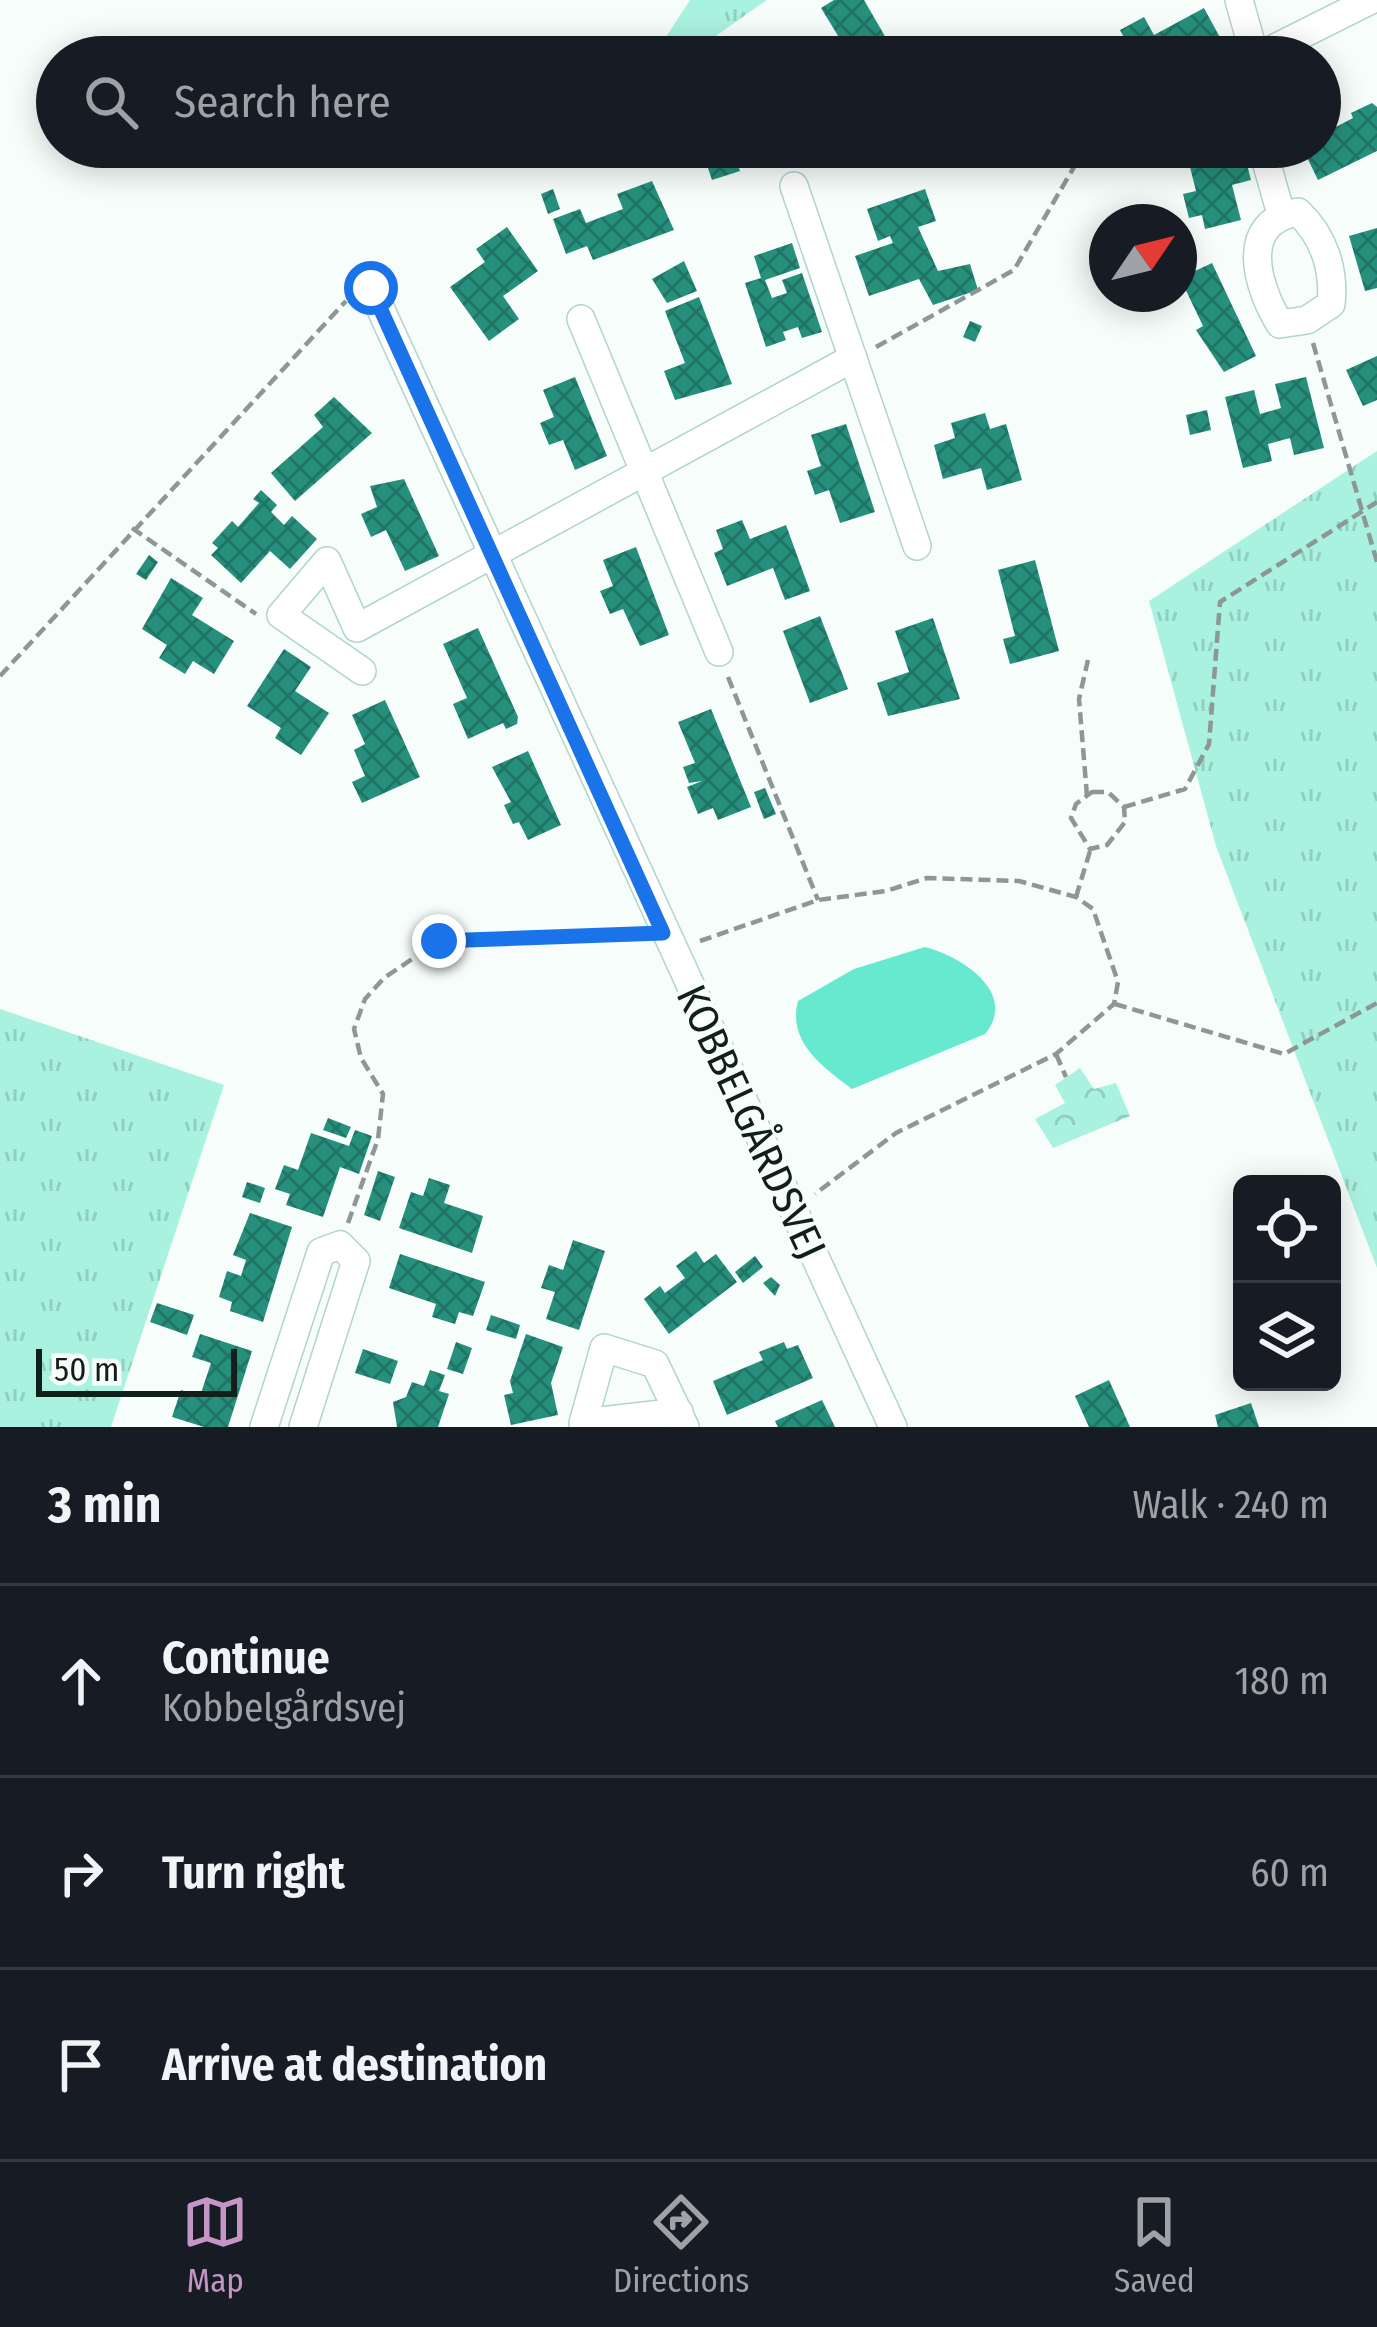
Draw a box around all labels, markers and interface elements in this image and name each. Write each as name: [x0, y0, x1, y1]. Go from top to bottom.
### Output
search box: [36, 36, 1341, 168]
icon: search: [78, 69, 144, 135]
text: Search here: [174, 75, 391, 129]
north arrow: [1089, 204, 1197, 312]
route start: [344, 261, 398, 315]
route end: [412, 914, 466, 968]
street label: KOBBELGÅRDSVEJ: [666, 976, 838, 1267]
map controls: [1233, 1175, 1341, 1391]
button: locate: [1233, 1175, 1341, 1283]
button: layers: [1233, 1283, 1341, 1391]
scale bar: [36, 1343, 237, 1396]
text: 50 m: [54, 1350, 119, 1390]
text: 3 min: [48, 1474, 162, 1536]
text: Walk · 240 m: [1132, 1482, 1329, 1528]
text: Continue: [162, 1631, 330, 1685]
icon: ahead: [48, 1648, 114, 1714]
text: 180 m: [1235, 1658, 1329, 1704]
text: Kobbelgårdsvej: [162, 1685, 406, 1731]
icon: right: [48, 1840, 114, 1906]
text: Turn right: [162, 1846, 345, 1900]
text: 60 m: [1250, 1850, 1329, 1896]
icon: arrive: [48, 2032, 114, 2098]
text: Arrive at destination: [162, 2038, 547, 2092]
tab: Map: [182, 2189, 248, 2301]
tab: Directions: [613, 2189, 749, 2301]
tab: Saved: [1114, 2189, 1195, 2301]

